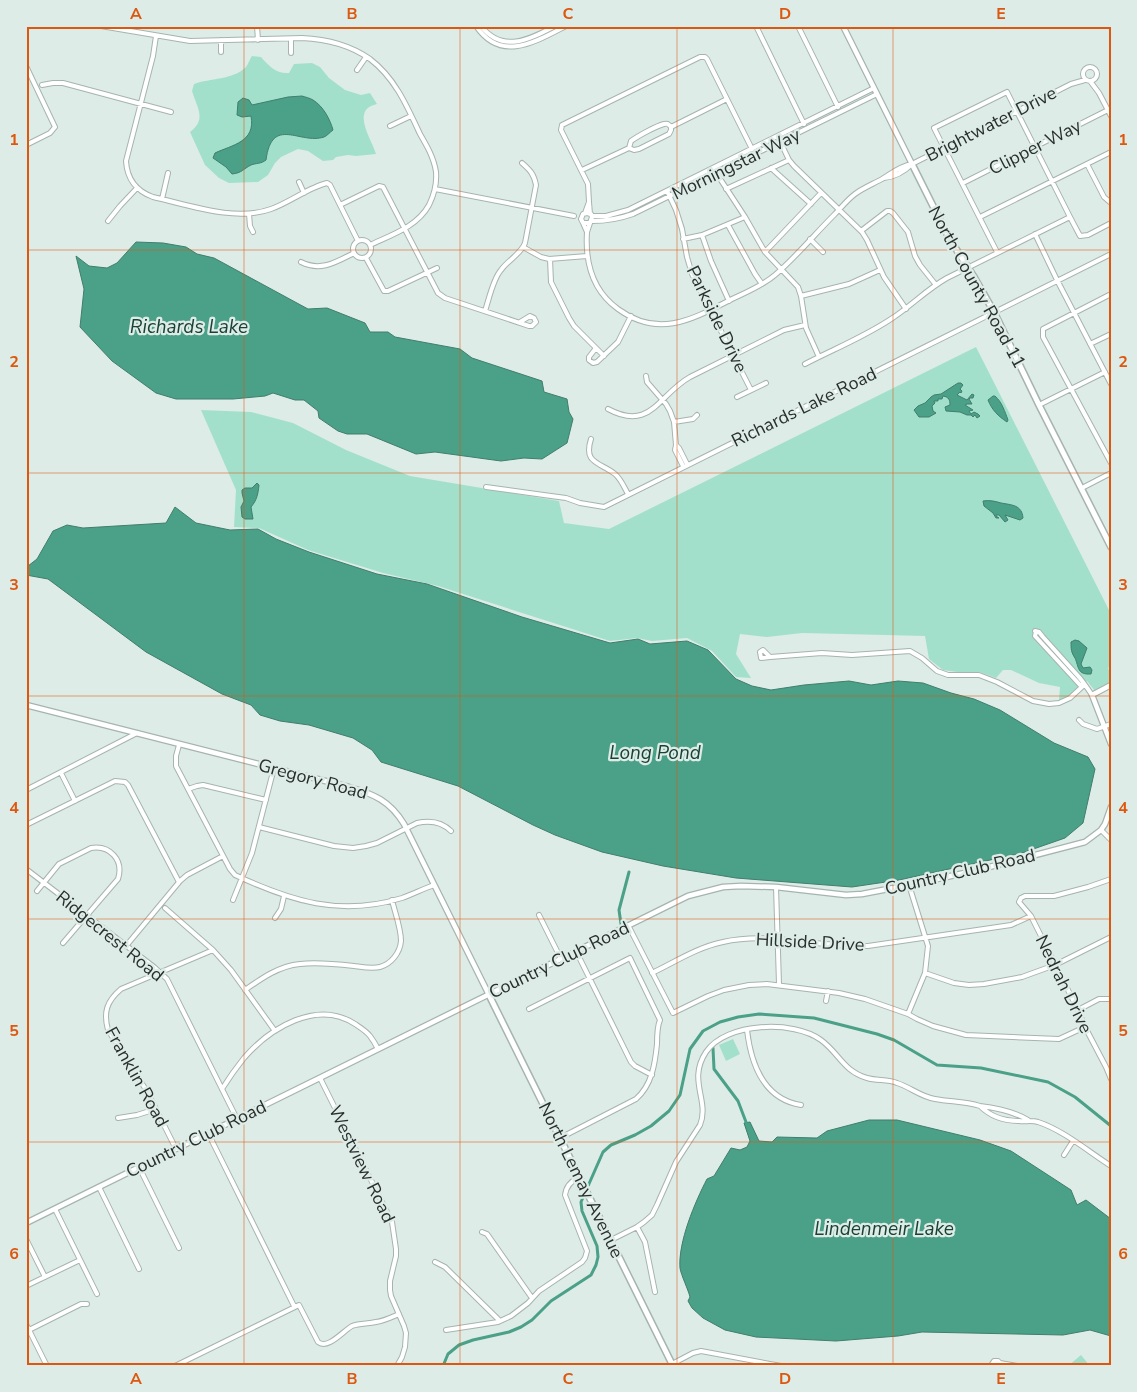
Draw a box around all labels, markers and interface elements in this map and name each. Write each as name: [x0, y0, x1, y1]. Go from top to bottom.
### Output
text: A: [130, 3, 142, 25]
text: B: [346, 3, 358, 25]
text: C: [563, 3, 574, 25]
text: D: [779, 3, 791, 25]
text: E: [996, 3, 1006, 25]
street label: Brightwater Drive: [921, 81, 1061, 167]
street label: Clipper Way: [985, 113, 1086, 181]
street label: Morningstar Way: [668, 122, 805, 205]
text: 1: [9, 129, 19, 151]
text: 1: [1118, 129, 1128, 151]
street label: North County Road 11: [922, 202, 1032, 372]
street label: Parkside Drive: [681, 262, 753, 376]
water label: Richards Lake: [130, 314, 248, 340]
text: 2: [9, 351, 19, 373]
text: 2: [1118, 351, 1128, 373]
street label: Richards Lake Road: [727, 361, 881, 453]
text: 3: [9, 574, 19, 596]
text: 3: [1118, 574, 1128, 596]
water label: Long Pond: [609, 740, 702, 766]
street label: Gregory Road: [256, 753, 370, 805]
text: 4: [9, 797, 19, 819]
text: 4: [1118, 797, 1128, 819]
street label: Country Club Road: [883, 843, 1037, 901]
street label: Ridgecrest Road: [51, 885, 169, 987]
street label: Country Club Road: [485, 916, 633, 1004]
street label: Hillside Drive: [755, 927, 865, 957]
street label: Nedrah Drive: [1030, 931, 1098, 1037]
text: 5: [9, 1020, 19, 1042]
text: 5: [1118, 1020, 1128, 1042]
street label: Franklin Road: [100, 1023, 174, 1131]
street label: Country Club Road: [122, 1095, 270, 1183]
street label: North Lemay Avenue: [533, 1098, 629, 1262]
street label: Westview Road: [323, 1101, 401, 1227]
water label: Lindenmeir Lake: [814, 1216, 954, 1242]
text: 6: [9, 1243, 19, 1265]
text: 6: [1118, 1243, 1128, 1265]
text: A: [130, 1368, 142, 1390]
text: B: [346, 1368, 358, 1390]
text: C: [563, 1368, 574, 1390]
text: D: [779, 1368, 791, 1390]
text: E: [996, 1368, 1006, 1390]

